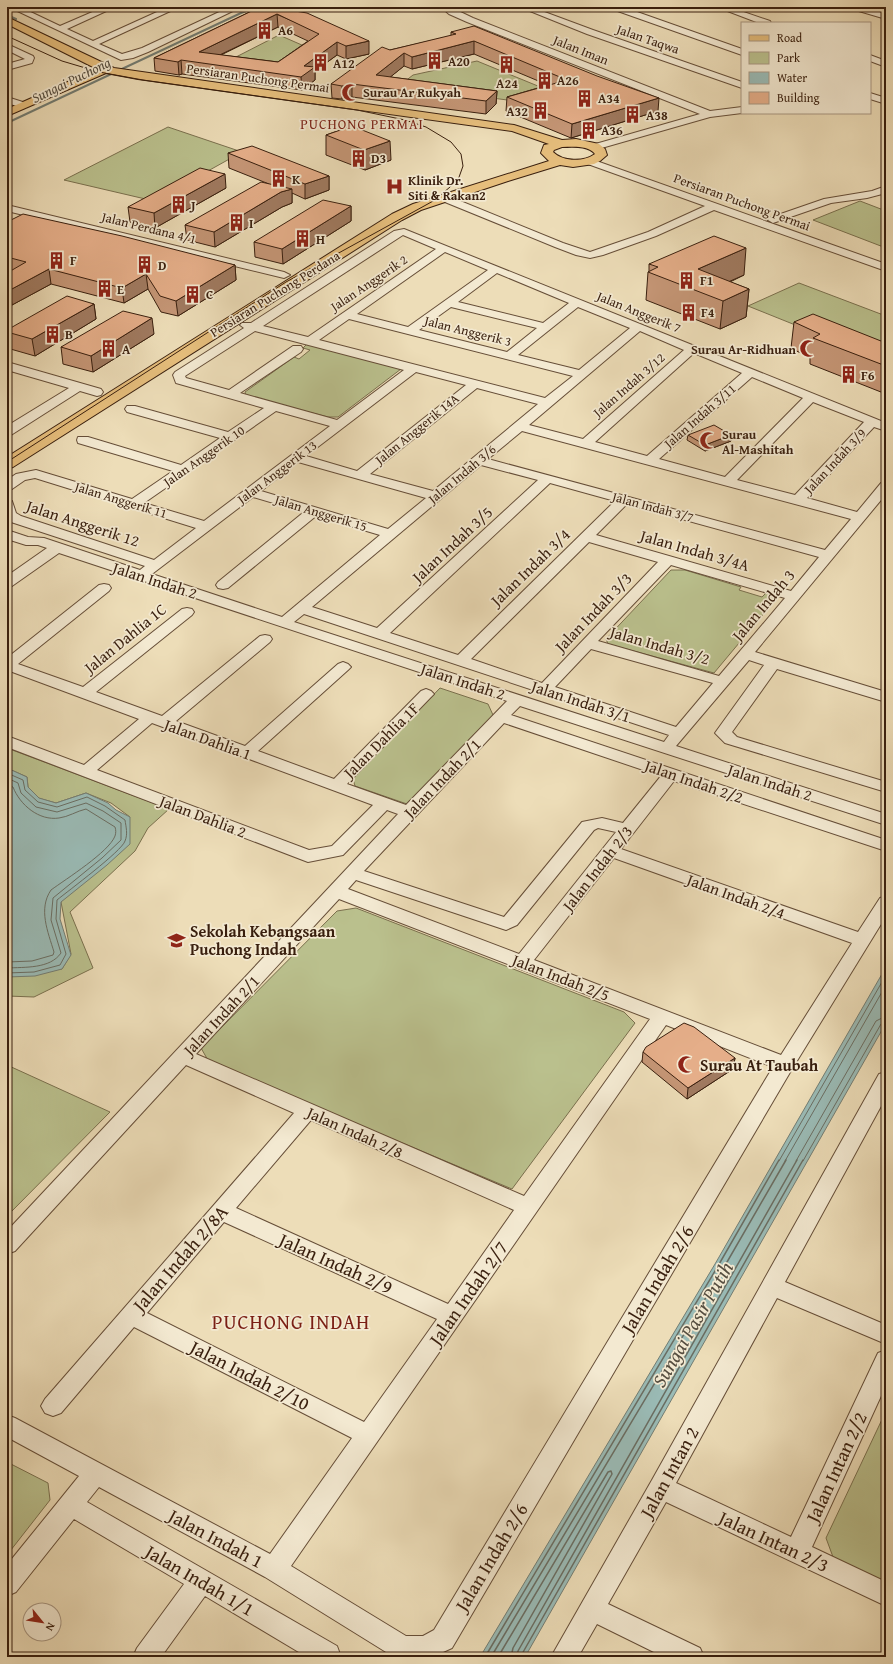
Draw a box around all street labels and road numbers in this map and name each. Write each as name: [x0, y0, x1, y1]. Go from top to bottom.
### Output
street label: Jalan Taqwa: [612, 19, 683, 59]
street label: Jalan Iman: [549, 30, 612, 70]
street label: Persiaran Puchong Permai: [185, 59, 331, 97]
street label: Persiaran Puchong Permai: [671, 168, 813, 236]
street label: Jalan Perdana 4/1: [98, 207, 198, 249]
street label: Persiaran Puchong Perdana: [206, 246, 344, 342]
street label: Jalan Anggerik 2: [325, 250, 411, 317]
street label: Jalan Anggerik 7: [592, 286, 684, 338]
street label: Jalan Anggerik 3: [421, 311, 514, 351]
street label: Jalan Indah 3/12: [587, 348, 669, 423]
street label: Jalan Indah 3/11: [658, 379, 740, 454]
street label: Jalan Anggerik 14A: [369, 389, 463, 470]
street label: Jalan Anggerik 10: [158, 421, 249, 492]
street label: Jalan Indah 3/9: [798, 424, 870, 499]
street label: Jalan Anggerik 13: [232, 436, 321, 509]
street label: Jalan Indah 3/6: [422, 440, 500, 509]
street label: Jalan Anggerik 11: [71, 476, 169, 523]
street label: Jalan Indah 3/7: [608, 487, 696, 527]
street label: Jalan Anggerik 15: [271, 489, 369, 536]
street label: Jalan Anggerik 12: [22, 493, 143, 553]
street label: Jalan Indah 3/5: [405, 500, 498, 589]
street label: Jalan Indah 3/4A: [636, 522, 753, 577]
street label: Jalan Indah 3/4: [483, 523, 575, 613]
street label: Jalan Indah 2: [108, 554, 200, 605]
street label: Jalan Indah 3: [724, 564, 800, 648]
street label: Jalan Indah 3/3: [547, 567, 637, 659]
street label: Jalan Dahlia 1C: [77, 597, 172, 680]
street label: Jalan Indah 3/2: [605, 619, 713, 671]
street label: Jalan Indah 2: [416, 655, 508, 706]
street label: Jalan Indah 3/1: [527, 673, 634, 728]
street label: Jalan Dahlia 1F: [336, 696, 425, 785]
street label: Jalan Dahlia 1: [159, 711, 255, 766]
street label: Jalan Indah 2/1: [396, 733, 486, 825]
street label: Jalan Indah 2/2: [640, 752, 746, 809]
street label: Jalan Indah 2: [723, 756, 815, 807]
street label: Jalan Dahlia 2: [154, 788, 250, 844]
street label: Jalan Indah 2/3: [555, 820, 638, 917]
street label: Jalan Indah 2/4: [682, 866, 789, 925]
street label: Jalan Indah 2/5: [507, 947, 613, 1007]
street label: Jalan Indah 2/1: [176, 969, 265, 1062]
street label: Jalan Indah 2/8: [301, 1099, 407, 1164]
street label: Jalan Indah 2/8A: [124, 1198, 235, 1319]
street label: Jalan Indah 2/6: [613, 1220, 700, 1340]
street label: Jalan Indah 2/9: [273, 1225, 397, 1301]
street label: Jalan Indah 2/7: [420, 1235, 514, 1353]
street label: Jalan Indah 2/10: [183, 1332, 315, 1417]
street label: Jalan Intan 2/2: [797, 1407, 874, 1528]
street label: Jalan Intan 2: [631, 1421, 706, 1524]
street label: Jalan Indah 2/6: [447, 1498, 534, 1618]
street label: Jalan Indah 1: [162, 1500, 268, 1575]
street label: Jalan Intan 2/3: [713, 1502, 834, 1579]
street label: Jalan Indah 1/1: [138, 1536, 260, 1623]

